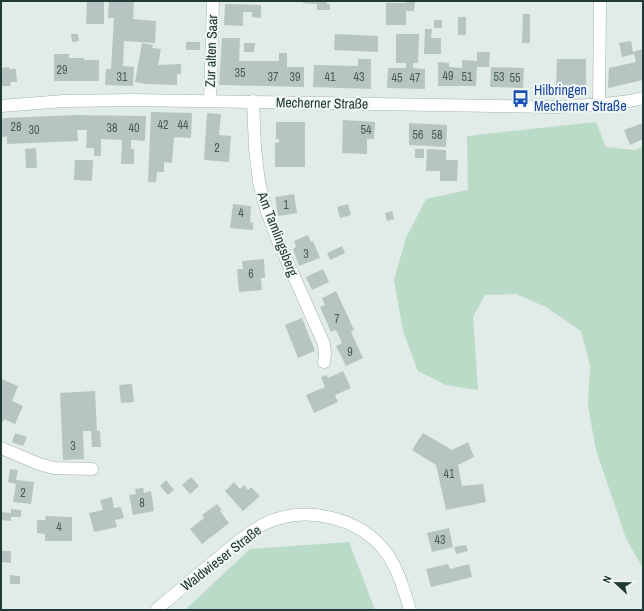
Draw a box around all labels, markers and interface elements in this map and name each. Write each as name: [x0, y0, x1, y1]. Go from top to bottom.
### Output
street label: Zur alten Saar: [201, 14, 221, 88]
house number: 29: [57, 62, 67, 78]
house number: 35: [235, 65, 246, 81]
house number: 49: [443, 68, 453, 84]
house number: 31: [117, 69, 128, 85]
house number: 37: [268, 69, 279, 85]
house number: 39: [290, 69, 300, 85]
house number: 41: [325, 69, 336, 85]
house number: 43: [354, 69, 364, 85]
house number: 51: [462, 69, 473, 85]
house number: 53: [494, 69, 504, 85]
house number: 45: [392, 70, 403, 86]
house number: 47: [410, 70, 421, 86]
house number: 55: [510, 70, 521, 86]
place label: Hilbringen Mecherner Straße: [534, 81, 627, 115]
bus stop icon: Hilbringen Mecherner Straße: [511, 88, 531, 108]
street label: Mecherner Straße: [276, 93, 368, 113]
house number: 42: [158, 117, 168, 133]
house number: 44: [178, 117, 189, 133]
house number: 28: [11, 119, 21, 135]
house number: 38: [107, 120, 117, 136]
house number: 40: [129, 120, 139, 136]
house number: 30: [29, 122, 39, 138]
house number: 54: [361, 122, 372, 138]
house number: 56: [413, 127, 423, 143]
house number: 58: [432, 127, 442, 143]
house number: 2: [214, 140, 220, 156]
street label: Am Tamlingsberg: [253, 188, 303, 280]
house number: 1: [283, 197, 289, 213]
house number: 4: [238, 205, 244, 221]
house number: 3: [303, 246, 309, 262]
house number: 6: [248, 266, 254, 282]
house number: 7: [334, 311, 340, 327]
house number: 9: [347, 344, 353, 360]
house number: 3: [70, 438, 76, 454]
house number: 41: [444, 466, 455, 482]
house number: 2: [20, 485, 26, 501]
house number: 8: [139, 495, 145, 511]
house number: 4: [56, 519, 62, 535]
street label: Waldwieser Straße: [177, 521, 265, 595]
house number: 43: [435, 532, 445, 548]
north arrow: [596, 563, 636, 603]
text: N: [599, 574, 614, 585]

